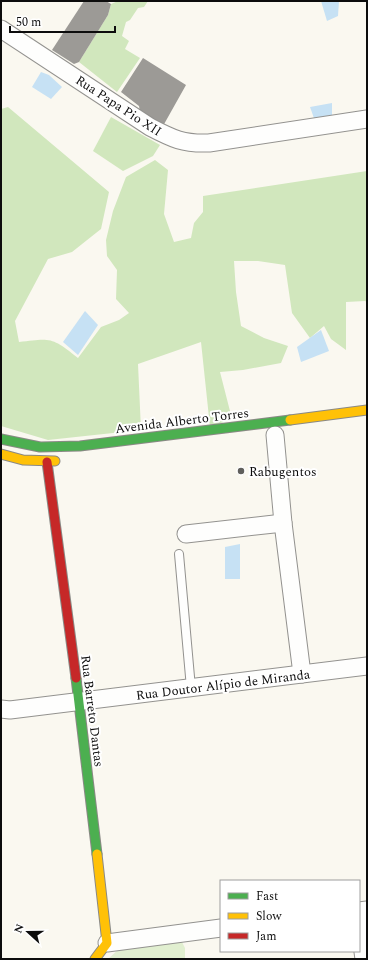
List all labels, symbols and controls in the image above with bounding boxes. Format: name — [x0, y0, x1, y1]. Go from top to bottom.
scale bar — [10, 8, 115, 34]
text: 50 m — [16, 13, 41, 32]
street label: Rua Papa Pio XII — [71, 70, 166, 141]
street label: Avenida Alberto Torres — [114, 403, 250, 439]
place label: Rabugentos — [249, 462, 317, 482]
marker: Rabugentos — [236, 466, 246, 476]
street label: Rua Barreto Dantas — [75, 654, 109, 768]
street label: Rua Doutor Alípio de Miranda — [135, 664, 312, 706]
legend — [220, 880, 360, 952]
text: Fast — [256, 887, 278, 906]
text: Slow — [256, 907, 282, 926]
north arrow — [8, 912, 48, 952]
text: N — [10, 921, 29, 936]
text: Jam — [256, 927, 277, 946]

